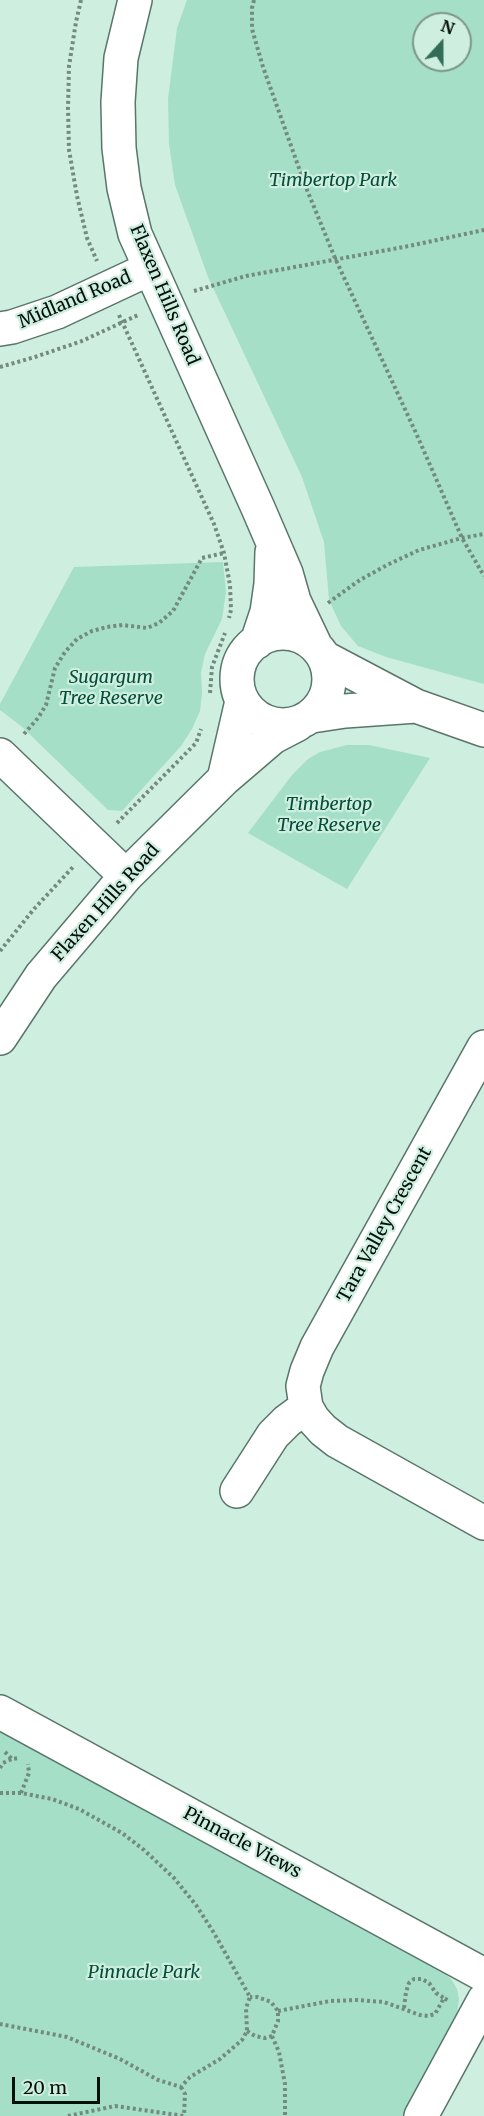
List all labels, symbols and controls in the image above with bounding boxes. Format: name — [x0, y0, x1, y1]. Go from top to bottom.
north arrow — [412, 12, 472, 72]
text: N — [438, 15, 457, 39]
park label: Timbertop Park — [269, 170, 397, 192]
street label: Flaxen Hills Road — [125, 222, 203, 368]
street label: Midland Road — [15, 267, 135, 333]
park label: Sugargum Tree Reserve — [59, 667, 163, 710]
park label: Timbertop Tree Reserve — [277, 794, 381, 836]
street label: Flaxen Hills Road — [48, 840, 164, 966]
street label: Tara Valley Crescent — [333, 1144, 437, 1306]
street label: Pinnacle Views — [179, 1803, 305, 1883]
park label: Pinnacle Park — [88, 1962, 200, 1984]
scale bar — [15, 2065, 104, 2103]
text: 20 m — [23, 2076, 67, 2099]

